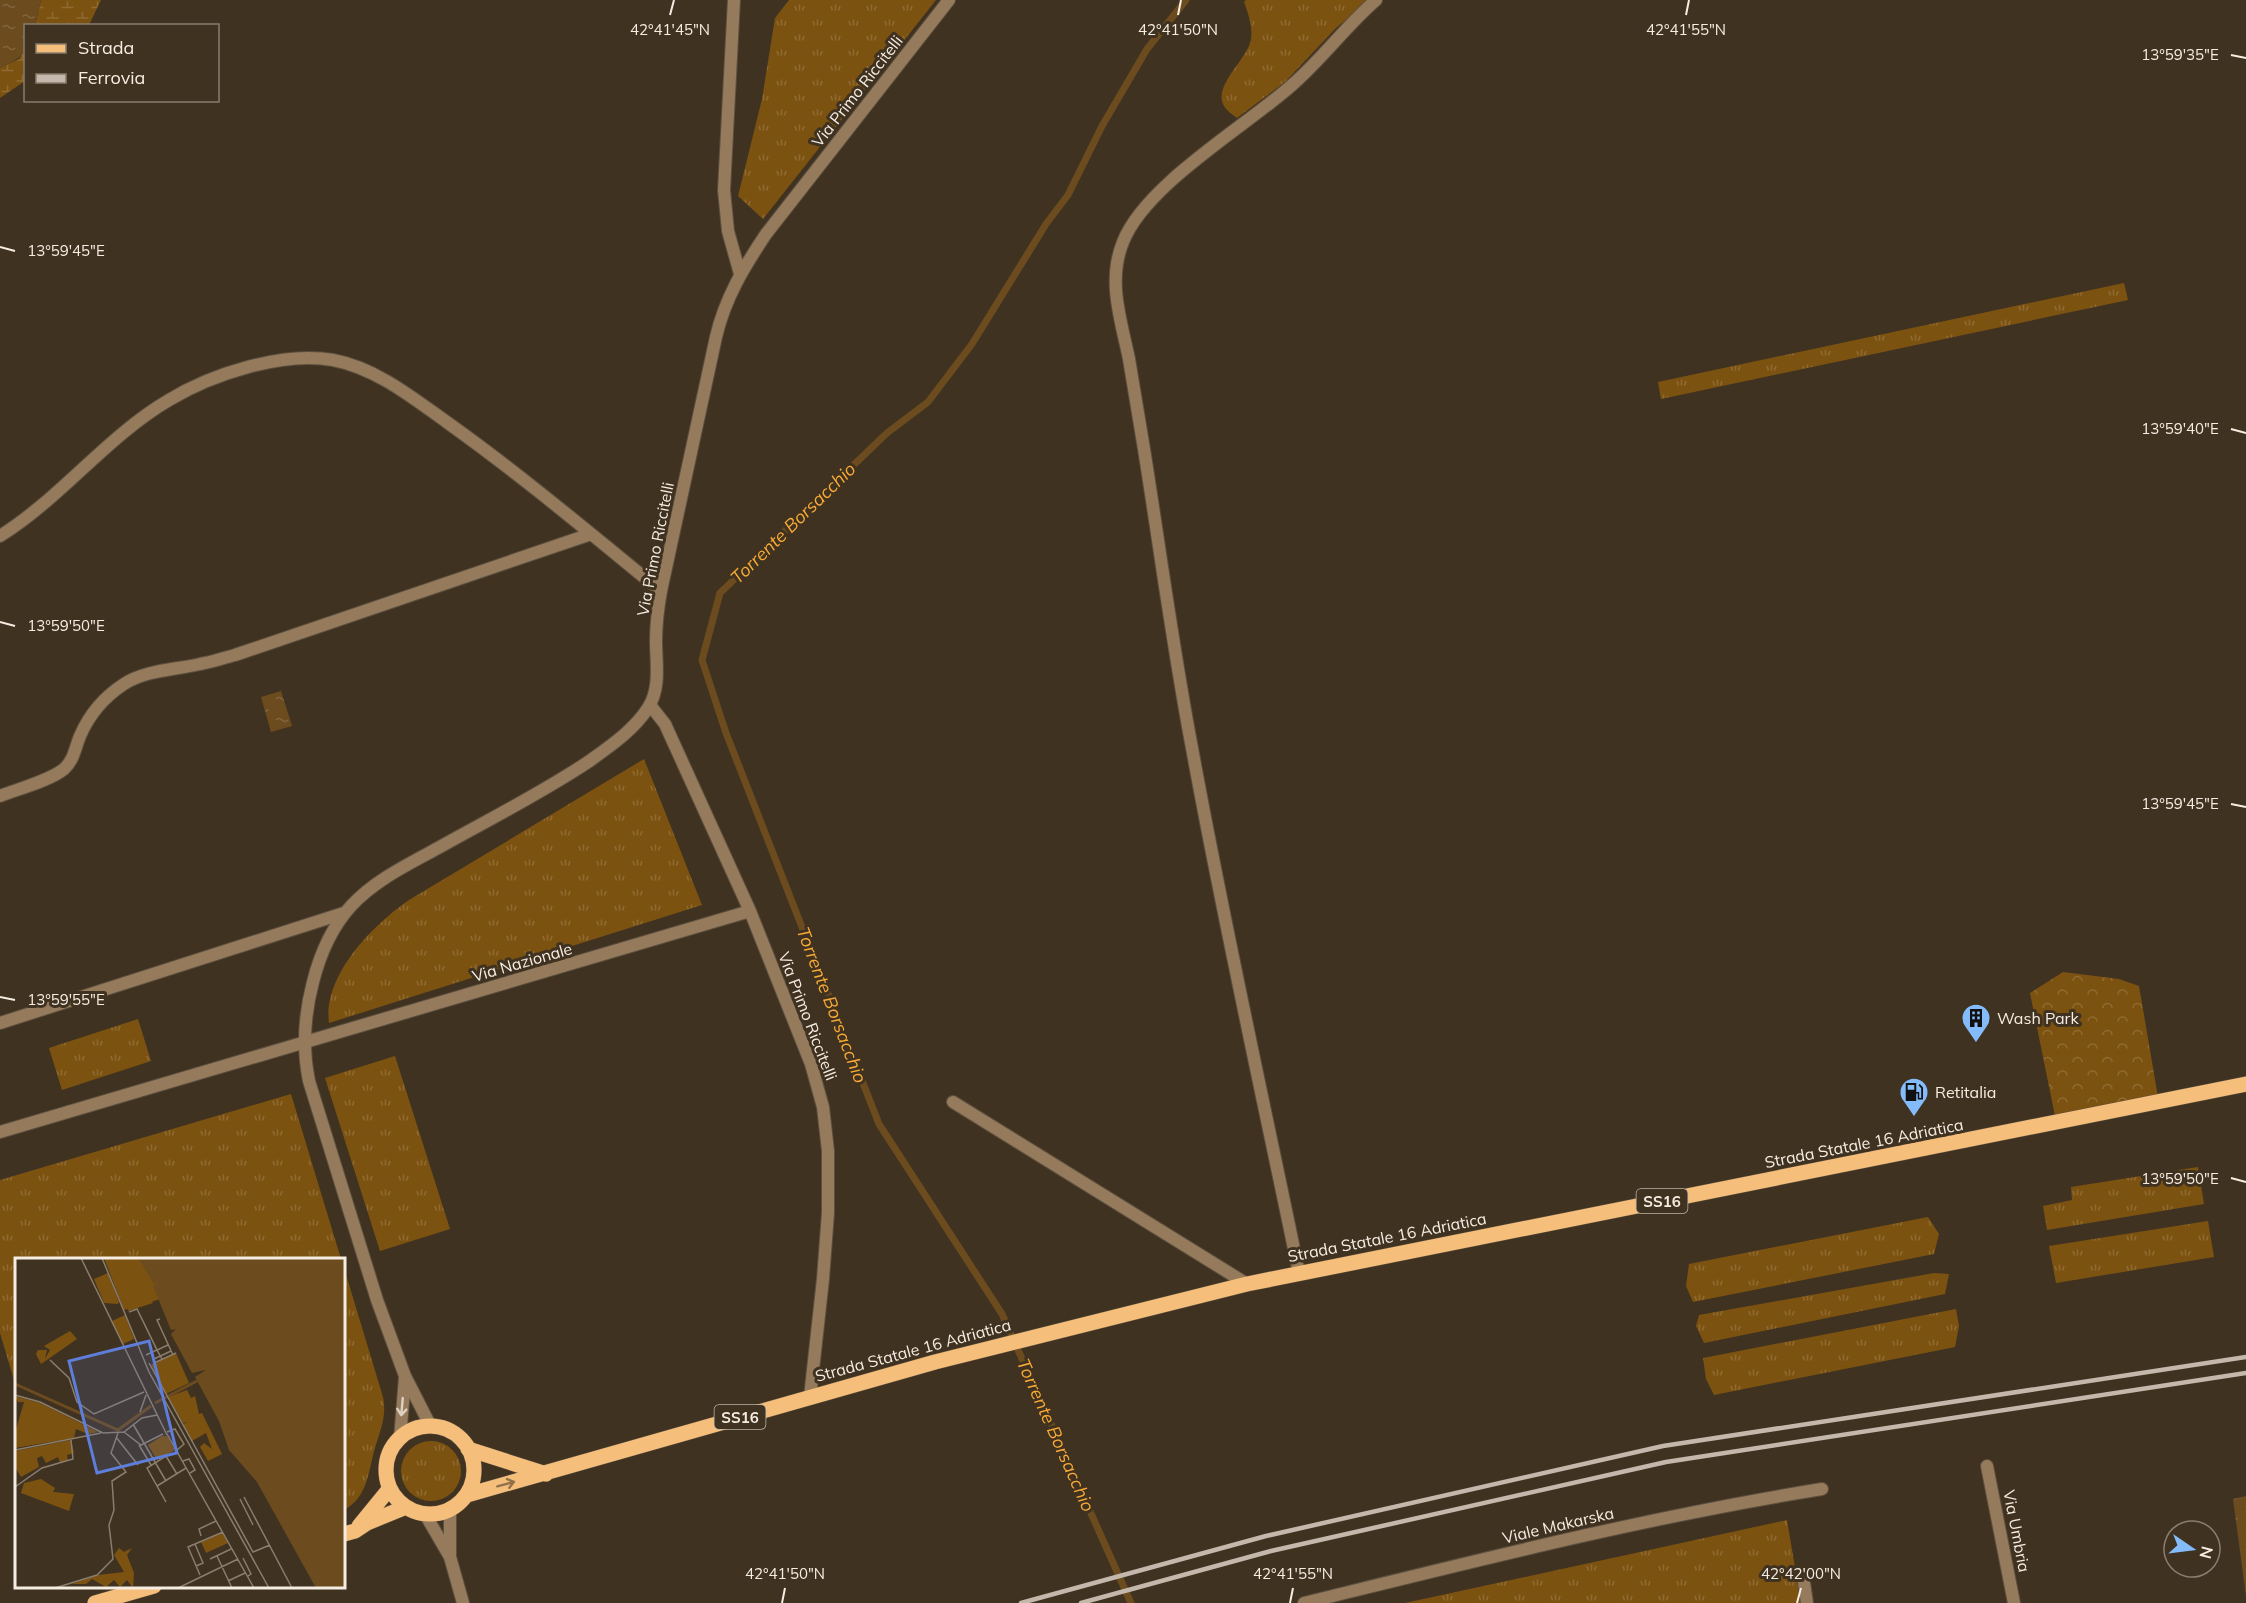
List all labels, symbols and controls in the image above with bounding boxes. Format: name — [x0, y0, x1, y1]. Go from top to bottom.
text: 42°41'45"N — [630, 20, 710, 39]
text: 42°41'50"N — [1138, 20, 1218, 39]
text: 42°41'55"N — [1646, 20, 1726, 39]
legend — [24, 24, 219, 102]
street label: Via Primo Riccitelli — [807, 31, 907, 151]
text: Strada — [78, 36, 134, 59]
text: 13°59'35"E — [2141, 45, 2219, 64]
text: Ferrovia — [78, 66, 145, 89]
text: 13°59'45"E — [27, 241, 105, 260]
text: 13°59'40"E — [2141, 419, 2219, 438]
water label: Torrente Borsacchio — [726, 457, 860, 589]
street label: Via Primo Riccitelli — [632, 480, 678, 618]
text: 13°59'50"E — [27, 616, 105, 635]
text: 13°59'45"E — [2141, 794, 2219, 813]
water label: Torrente Borsacchio — [792, 924, 872, 1086]
street label: Via Nazionale — [470, 938, 574, 986]
street label: Via Primo Riccitelli — [774, 949, 842, 1083]
text: 13°59'55"E — [27, 990, 105, 1009]
building icon: Wash Park — [1960, 1002, 1992, 1044]
place label: Wash Park — [1997, 1008, 2079, 1028]
fuel station icon: Retitalia — [1898, 1076, 1930, 1118]
place label: Retitalia — [1935, 1082, 1996, 1102]
street label: Strada Statale 16 Adriatica — [1763, 1114, 1965, 1172]
text: 13°59'50"E — [2141, 1169, 2219, 1188]
road number: SS16 — [1636, 1189, 1688, 1213]
street label: Strada Statale 16 Adriatica — [1286, 1208, 1488, 1266]
inset map — [15, 1258, 345, 1588]
street label: Strada Statale 16 Adriatica — [813, 1314, 1013, 1386]
water label: Torrente Borsacchio — [1012, 1355, 1100, 1515]
one-way arrow — [397, 1397, 408, 1417]
road number: SS16 — [714, 1405, 766, 1429]
one-way arrow — [497, 1478, 516, 1490]
street label: Via Umbria — [1999, 1488, 2035, 1574]
street label: Viale Makarska — [1500, 1502, 1616, 1548]
north arrow — [2162, 1519, 2222, 1579]
text: N — [2195, 1544, 2218, 1561]
text: 42°41'50"N — [745, 1564, 825, 1583]
text: 42°41'55"N — [1253, 1564, 1333, 1583]
text: 42°42'00"N — [1761, 1564, 1841, 1583]

